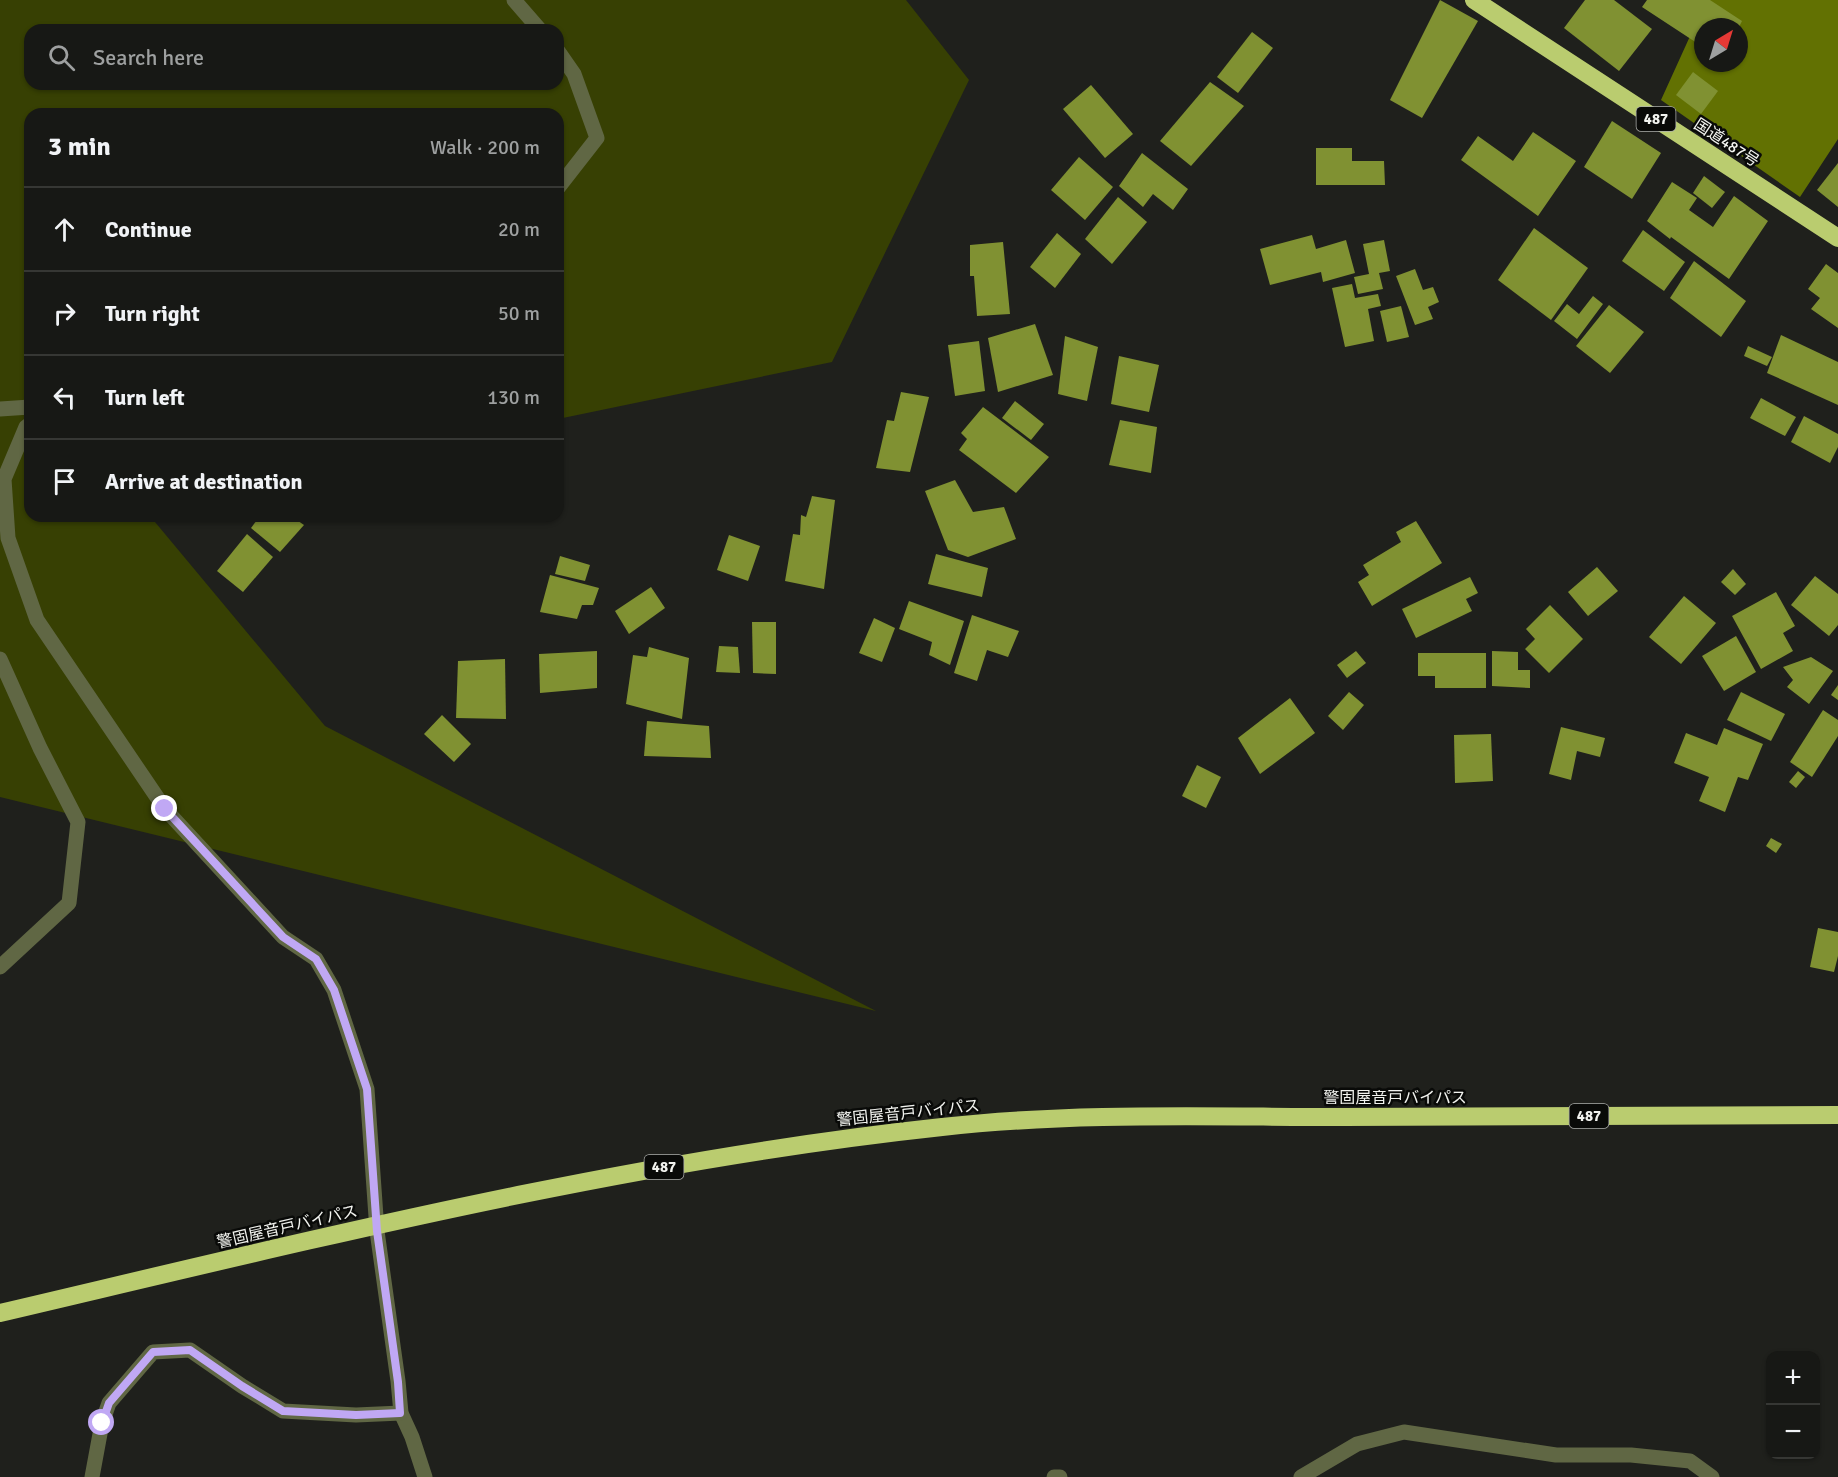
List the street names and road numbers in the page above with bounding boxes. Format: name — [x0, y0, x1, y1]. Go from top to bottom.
road number: 487 — [1636, 107, 1676, 131]
street label: 国道487号 — [1690, 114, 1763, 171]
street label: 警固屋音戸バイパス — [1323, 1088, 1467, 1108]
street label: 警固屋音戸バイパス — [836, 1096, 981, 1130]
road number: 487 — [1570, 1104, 1608, 1128]
road number: 487 — [644, 1155, 684, 1179]
street label: 警固屋音戸バイパス — [215, 1201, 359, 1253]

